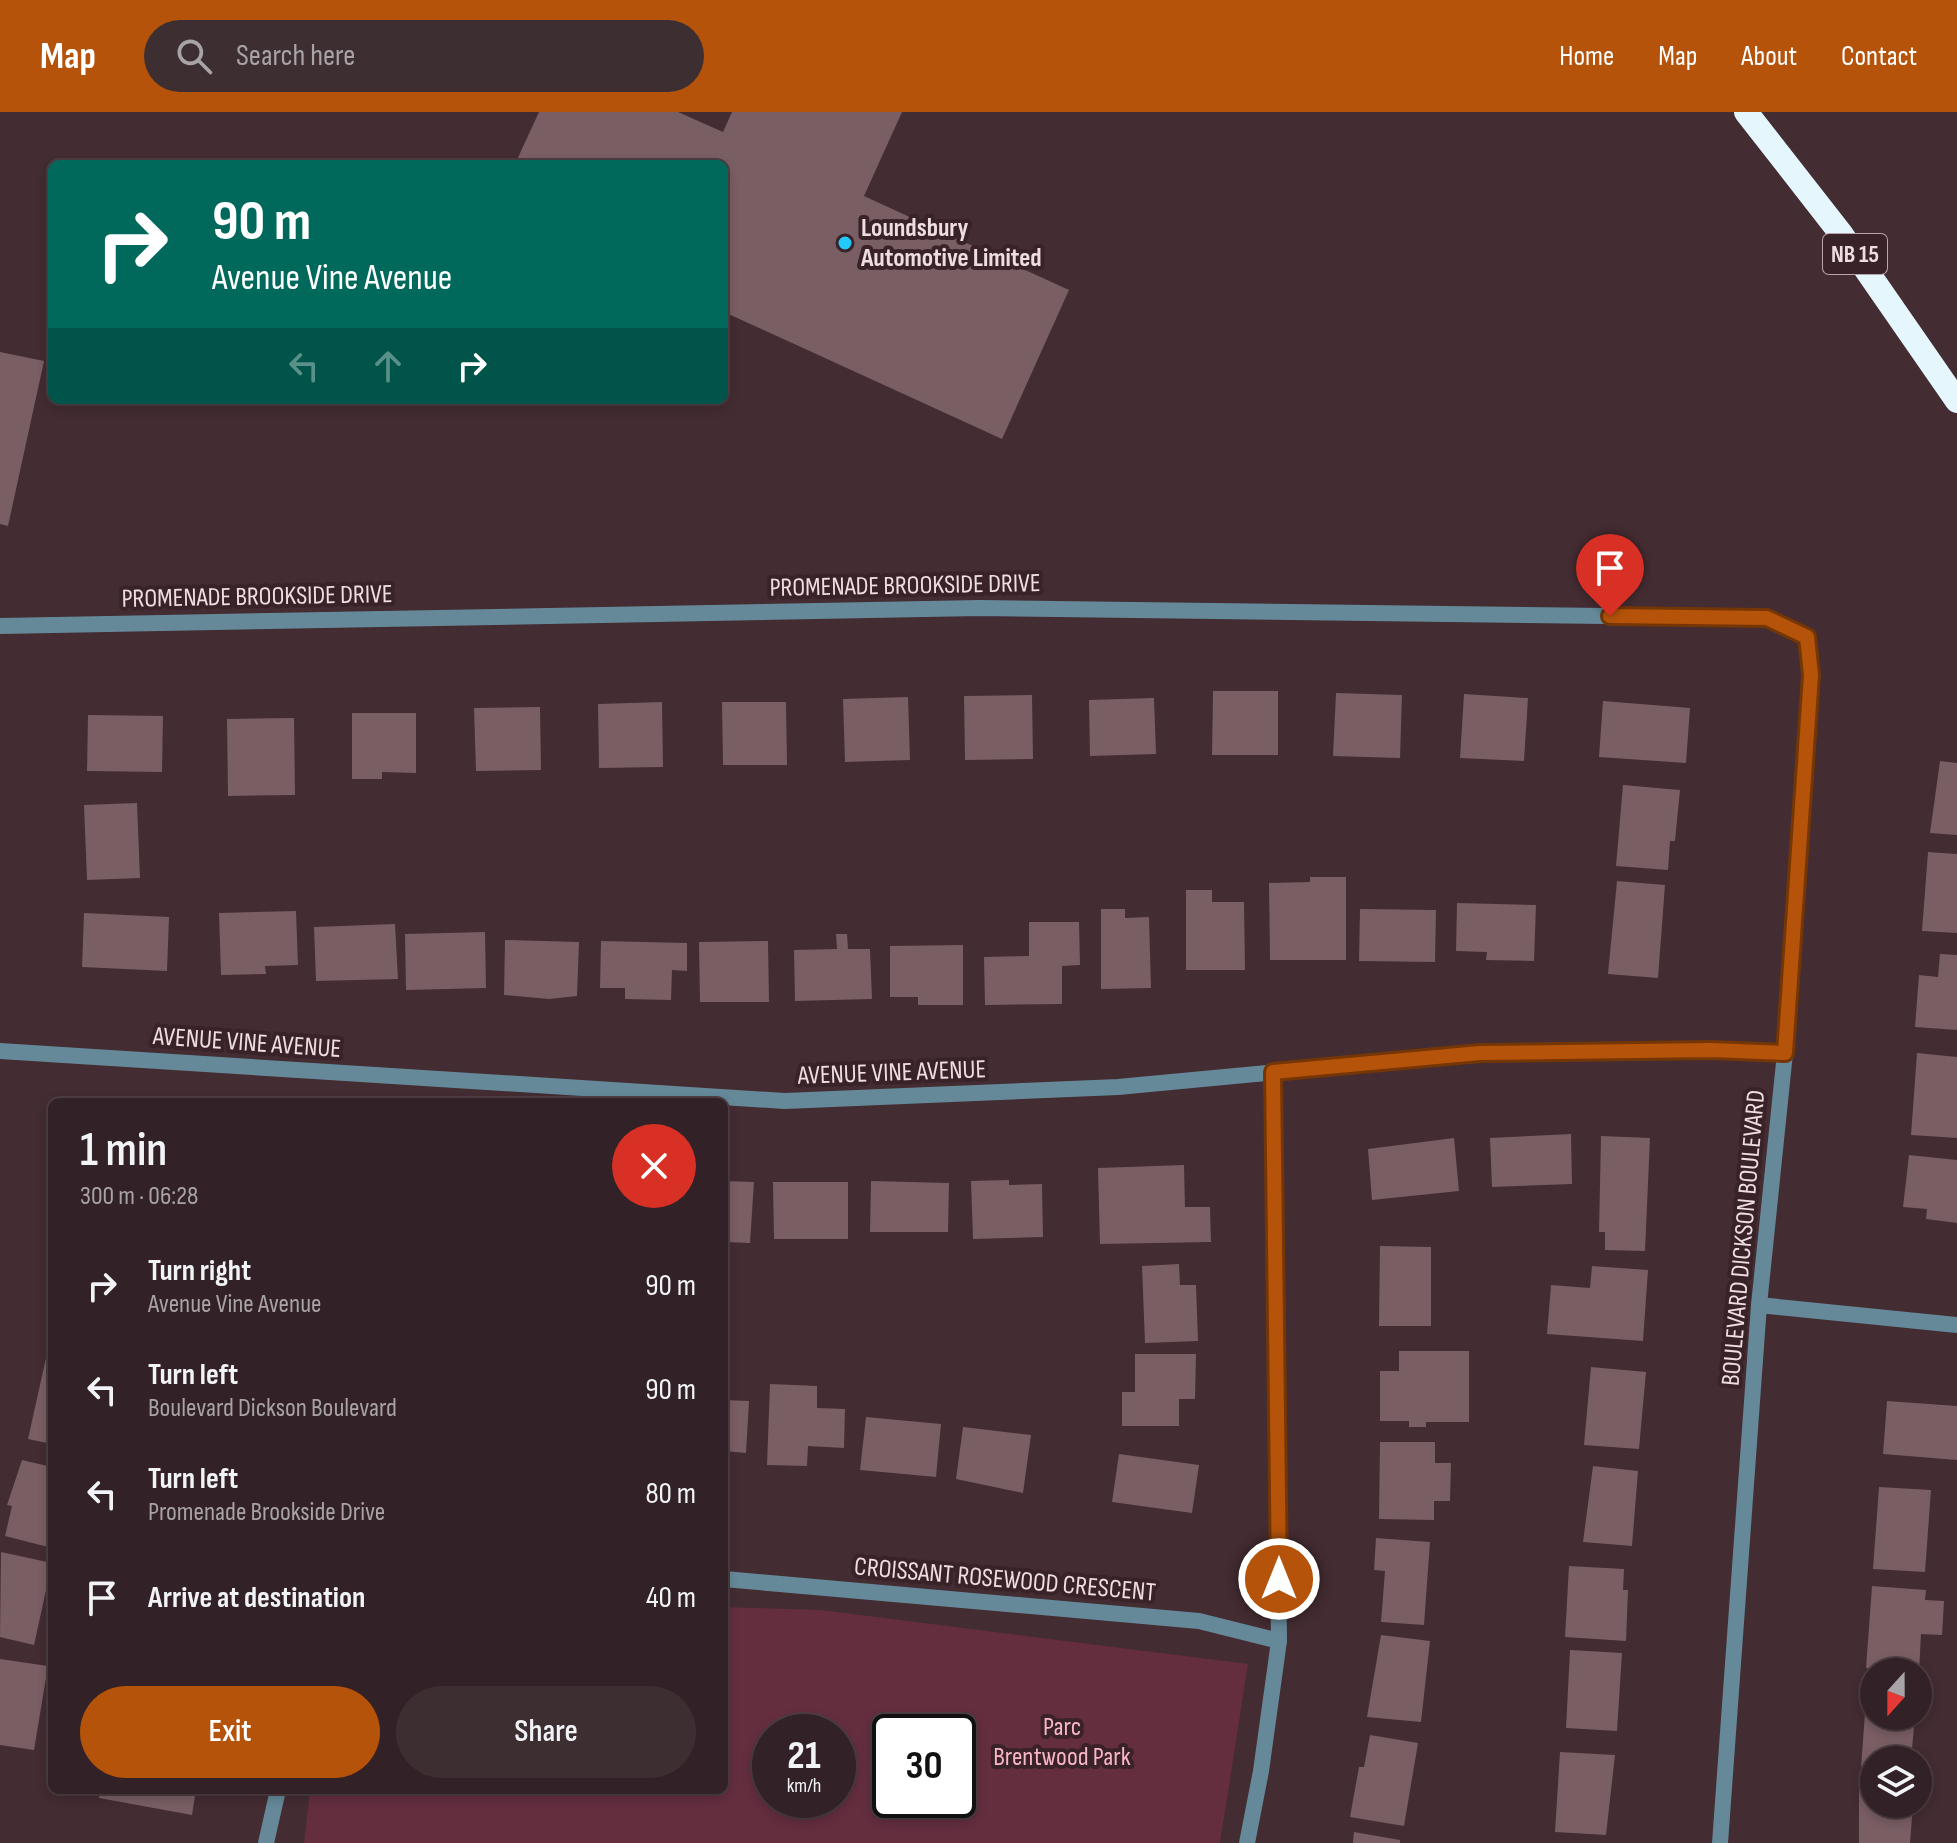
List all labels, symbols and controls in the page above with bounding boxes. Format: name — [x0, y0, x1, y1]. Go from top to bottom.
search box — [144, 20, 704, 92]
text: Map — [40, 34, 96, 79]
icon: search — [172, 34, 216, 78]
text: Search here — [236, 38, 355, 74]
text: Home — [1559, 40, 1614, 73]
text: Map — [1658, 40, 1697, 73]
text: About — [1741, 40, 1797, 73]
text: Contact — [1841, 40, 1917, 73]
text: 90 m — [212, 189, 311, 256]
icon: right — [80, 192, 184, 296]
place label: Loundsbury Automotive Limited — [860, 213, 1042, 274]
marker: Loundsbury Automotive Limited — [836, 234, 854, 252]
road number: NB 15 — [1823, 234, 1887, 274]
text: Avenue Vine Avenue — [212, 257, 452, 300]
icon: left — [282, 344, 326, 388]
icon: ahead — [366, 344, 410, 388]
icon: right — [450, 344, 494, 388]
pin — [1576, 534, 1644, 616]
icon: arrive — [1588, 546, 1632, 590]
street label: PROMENADE BROOKSIDE DRIVE — [769, 568, 1041, 604]
street label: PROMENADE BROOKSIDE DRIVE — [121, 579, 393, 615]
street label: AVENUE VINE AVENUE — [151, 1021, 342, 1065]
street label: AVENUE VINE AVENUE — [796, 1054, 987, 1092]
street label: BOULEVARD DICKSON BOULEVARD — [1716, 1089, 1772, 1387]
text: 1 min — [80, 1122, 167, 1179]
button: close — [612, 1124, 696, 1208]
text: 300 m · 06:28 — [80, 1181, 198, 1212]
text: Turn right — [148, 1253, 251, 1289]
icon: right — [80, 1264, 124, 1308]
text: 90 m — [645, 1268, 696, 1304]
text: Avenue Vine Avenue — [148, 1289, 322, 1320]
text: Turn left — [148, 1357, 238, 1393]
icon: left — [80, 1368, 124, 1412]
text: 90 m — [645, 1372, 696, 1408]
text: Boulevard Dickson Boulevard — [148, 1393, 397, 1424]
text: Turn left — [148, 1461, 238, 1497]
icon: left — [80, 1472, 124, 1516]
text: 80 m — [645, 1476, 696, 1512]
text: Promenade Brookside Drive — [148, 1497, 385, 1528]
position arrow — [1237, 1537, 1321, 1621]
street label: CROISSANT ROSEWOOD CRESCENT — [853, 1551, 1157, 1609]
icon: arrive — [80, 1576, 124, 1620]
text: Arrive at destination — [148, 1580, 365, 1616]
text: 40 m — [646, 1580, 696, 1616]
north arrow — [1860, 1658, 1932, 1730]
map controls — [1860, 1658, 1932, 1818]
button: Exit — [80, 1686, 380, 1778]
button: Share — [396, 1686, 696, 1778]
park label: Parc Brentwood Park — [993, 1712, 1131, 1773]
speed limit sign: 30 — [872, 1714, 976, 1818]
text: 21 — [787, 1732, 821, 1780]
button: layers — [1860, 1746, 1932, 1818]
text: km/h — [787, 1774, 821, 1798]

